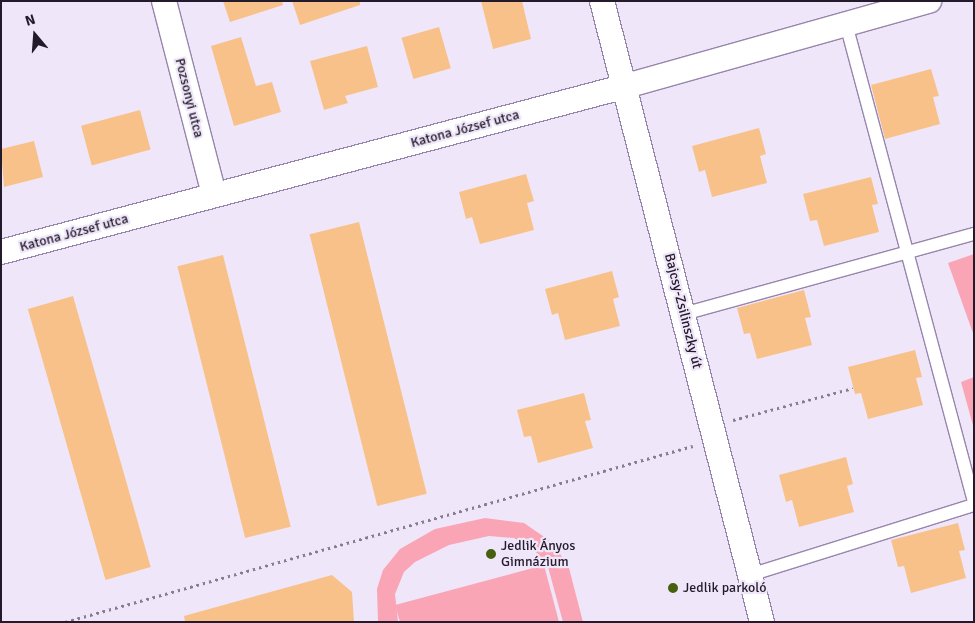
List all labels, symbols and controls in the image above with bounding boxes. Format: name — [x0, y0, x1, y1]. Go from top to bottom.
north arrow — [10, 10, 60, 60]
text: N — [23, 11, 37, 30]
street label: Pozsonyi utca — [171, 56, 207, 140]
street label: Katona József utca — [409, 106, 521, 152]
street label: Katona József utca — [18, 210, 130, 256]
street label: Bajcsy-Zsilinszky út — [661, 252, 705, 370]
place label: Jedlik Ányos Gimnázium — [501, 538, 575, 570]
marker: Jedlik Ányos Gimnázium — [485, 548, 497, 560]
place label: Jedlik parkoló — [683, 580, 767, 596]
marker: Jedlik parkoló — [667, 582, 679, 594]

